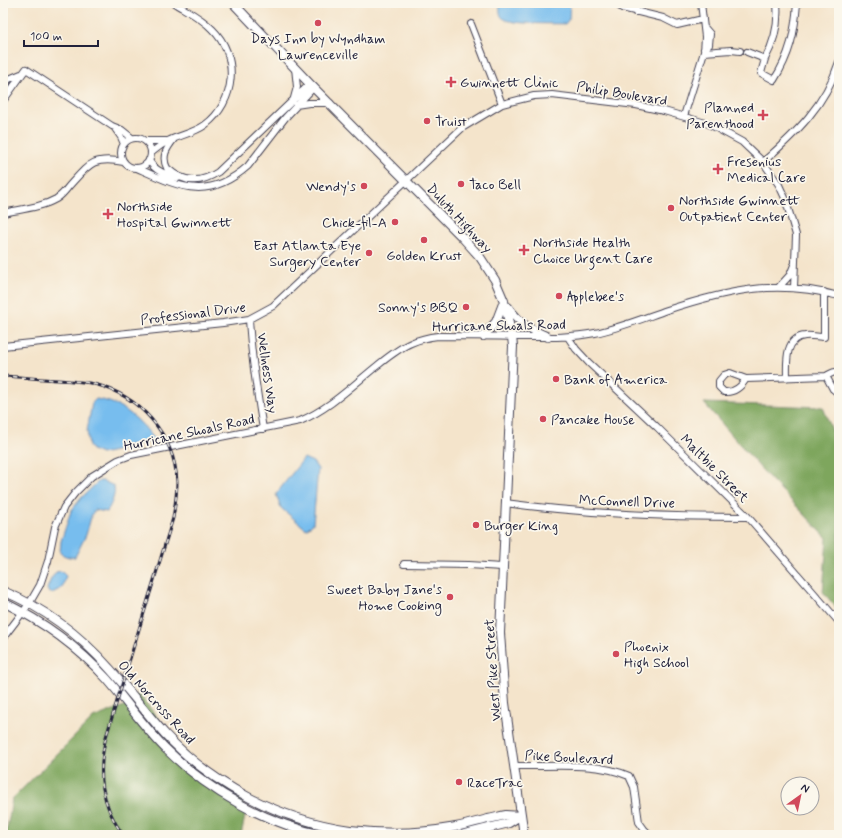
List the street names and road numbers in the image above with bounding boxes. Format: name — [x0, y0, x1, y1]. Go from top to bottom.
street label: Philip Boulevard — [575, 78, 669, 110]
street label: Duluth Highway — [421, 180, 496, 259]
street label: Professional Drive — [139, 299, 247, 329]
street label: Hurricane Shoals Road — [432, 316, 566, 336]
street label: Wellness Way — [252, 332, 282, 415]
street label: Hurricane Shoals Road — [122, 410, 256, 456]
street label: Maltbie Street — [676, 430, 753, 507]
street label: McConnell Drive — [579, 491, 675, 513]
street label: West Pike Street — [480, 618, 506, 722]
street label: Old Norcross Road — [114, 657, 199, 748]
street label: Pike Boulevard — [524, 747, 614, 769]

